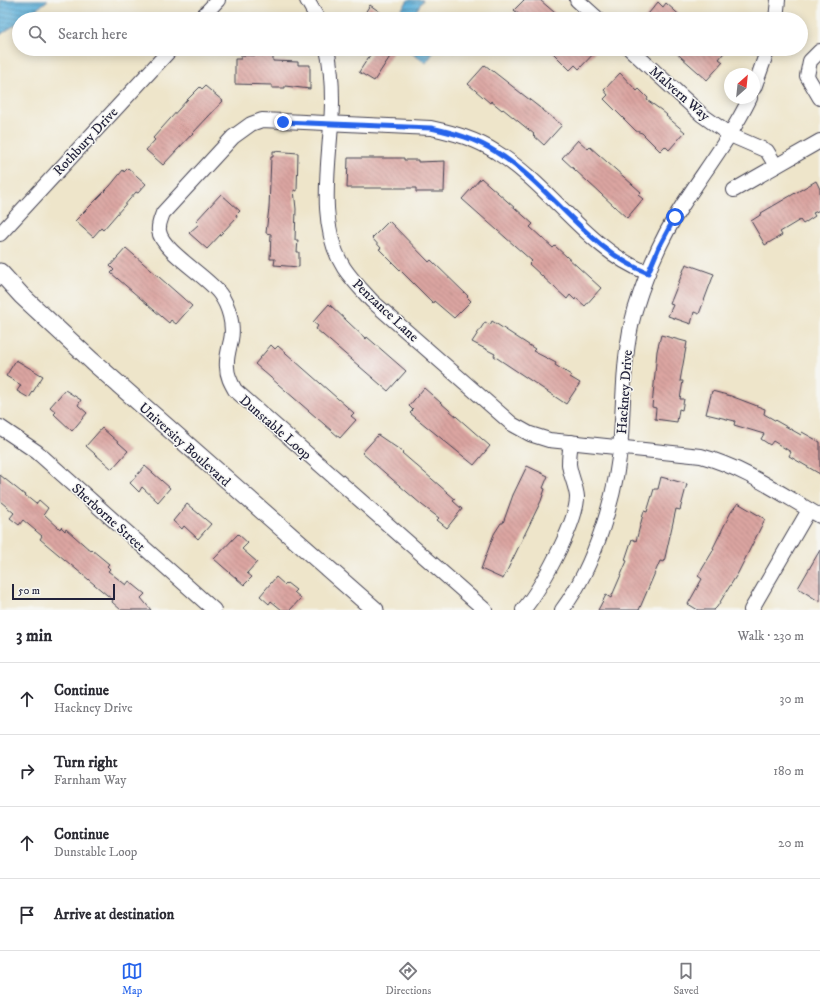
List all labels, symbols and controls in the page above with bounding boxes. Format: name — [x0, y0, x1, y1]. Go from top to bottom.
search box — [12, 12, 808, 56]
icon: search — [26, 23, 48, 45]
text: Search here — [58, 25, 127, 44]
street label: Malvern Way — [645, 62, 714, 125]
north arrow — [724, 68, 760, 104]
street label: Rothbury Drive — [49, 104, 122, 180]
route end — [274, 113, 292, 131]
route start — [666, 208, 684, 226]
street label: Penzance Lane — [348, 275, 422, 346]
street label: Hackney Drive — [613, 349, 637, 435]
street label: Dunstable Loop — [236, 392, 315, 464]
street label: University Boulevard — [135, 399, 234, 491]
street label: Sherborne Street — [68, 480, 149, 556]
scale bar — [12, 582, 115, 601]
text: 50 m — [18, 584, 40, 598]
text: 3 min — [16, 625, 52, 647]
text: Walk · 230 m — [738, 628, 804, 644]
text: Continue — [54, 681, 109, 700]
icon: ahead — [16, 688, 38, 710]
text: 30 m — [780, 691, 804, 707]
text: Hackney Drive — [54, 700, 133, 716]
text: Turn right — [54, 753, 117, 772]
icon: right — [16, 760, 38, 782]
text: 180 m — [773, 763, 804, 779]
text: Farnham Way — [54, 772, 126, 788]
text: Continue — [54, 825, 109, 844]
icon: ahead — [16, 832, 38, 854]
text: 20 m — [778, 835, 804, 851]
text: Dunstable Loop — [54, 844, 137, 860]
icon: arrive — [16, 904, 38, 926]
text: Arrive at destination — [54, 905, 174, 924]
tab: Map — [121, 960, 143, 998]
tab: Directions — [386, 960, 431, 998]
tab: Saved — [674, 960, 699, 998]

